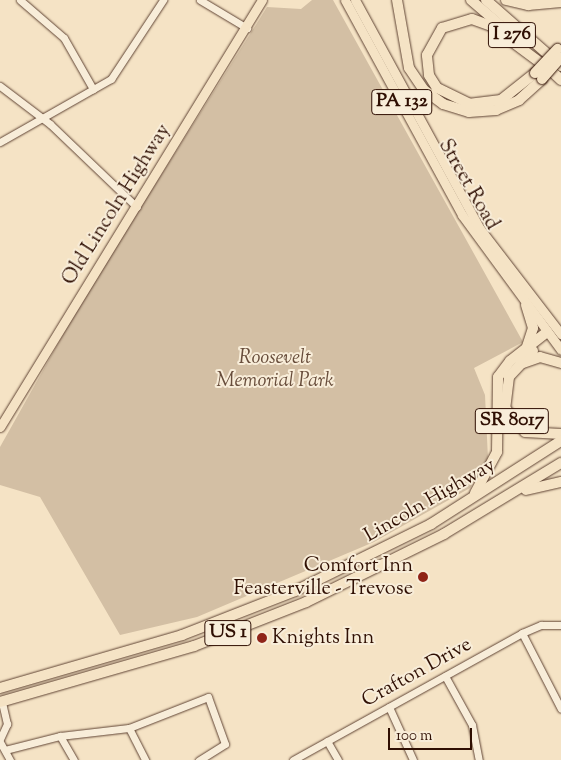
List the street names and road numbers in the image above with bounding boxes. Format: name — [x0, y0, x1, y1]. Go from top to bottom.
road number: I 276 — [487, 18, 537, 52]
road number: PA 132 — [371, 85, 433, 118]
street label: Old Lincoln Highway — [58, 120, 176, 290]
street label: Street Road — [432, 135, 504, 235]
road number: SR 8017 — [474, 404, 550, 438]
street label: Lincoln Highway — [360, 454, 500, 548]
road number: US 1 — [204, 616, 252, 650]
street label: Crafton Drive — [358, 633, 476, 713]

